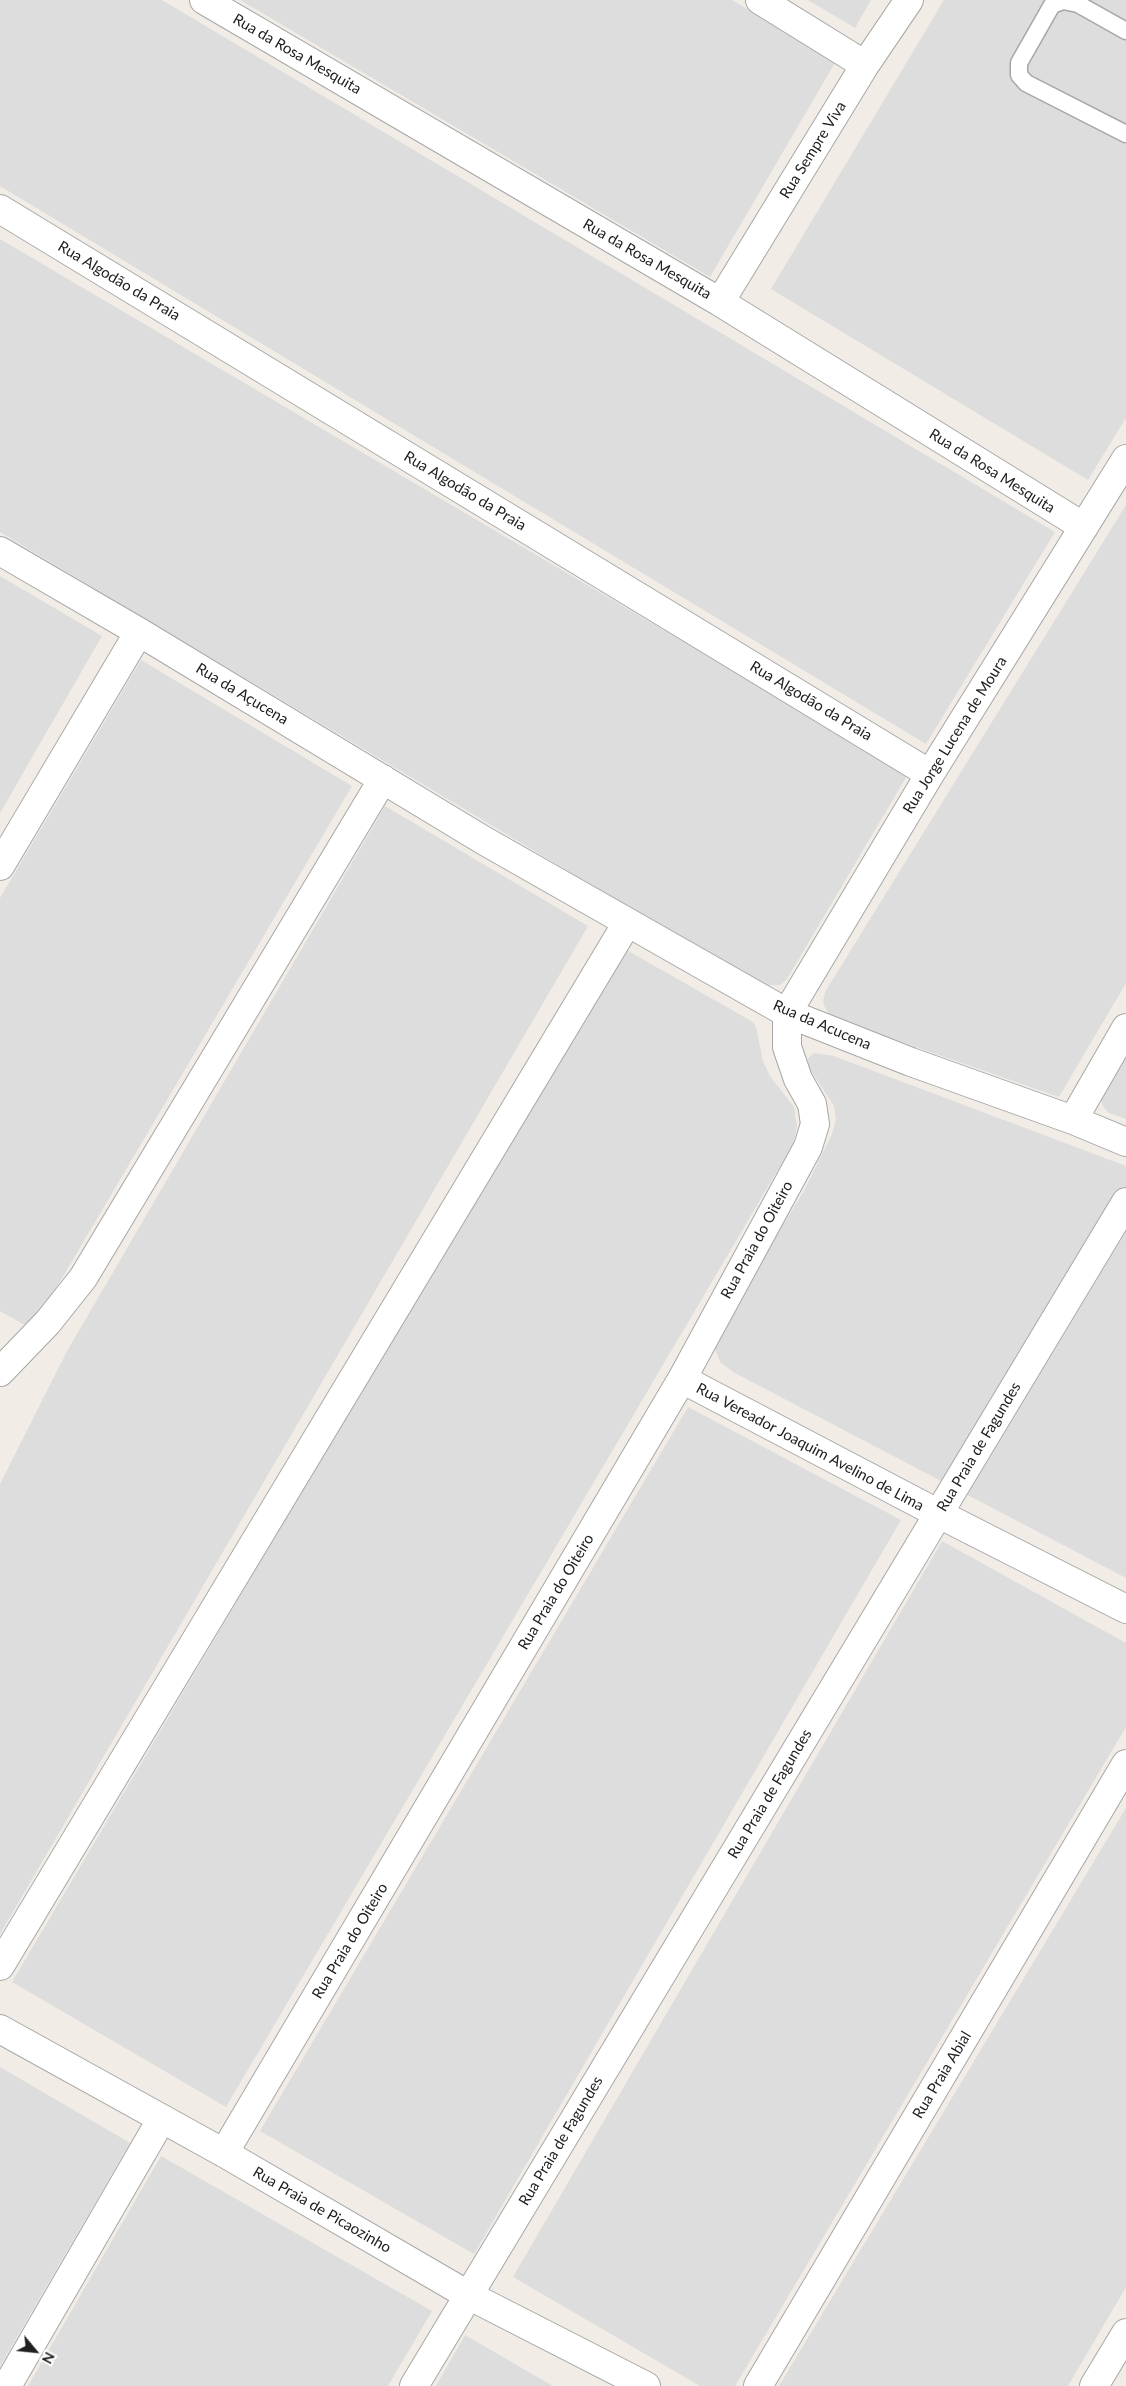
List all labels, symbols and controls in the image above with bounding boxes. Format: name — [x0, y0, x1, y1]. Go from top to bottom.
street label: Rua da Rosa Mesquita — [230, 10, 364, 98]
street label: Rua Sempre Viva — [776, 98, 850, 202]
street label: Rua da Rosa Mesquita — [580, 215, 714, 303]
street label: Rua Algodão da Praia — [55, 237, 183, 325]
street label: Rua da Rosa Mesquita — [926, 425, 1058, 517]
street label: Rua Algodão da Praia — [401, 447, 529, 535]
street label: Rua Jorge Lucena de Moura — [899, 653, 1011, 817]
street label: Rua Algodão da Praia — [747, 657, 875, 745]
street label: Rua da Açucena — [192, 659, 292, 729]
street label: Rua da Acucena — [770, 996, 874, 1054]
street label: Rua Praia do Oiteiro — [717, 1178, 797, 1302]
street label: Rua Vereador Joaquim Avelino de Lima — [693, 1379, 927, 1515]
street label: Rua Praia de Fagundes — [933, 1379, 1025, 1515]
street label: Rua Praia do Oiteiro — [514, 1531, 598, 1653]
street label: Rua Praia de Fagundes — [724, 1726, 816, 1862]
street label: Rua Praia do Oiteiro — [308, 1880, 392, 2002]
street label: Rua Praia Abial — [909, 2028, 975, 2122]
street label: Rua Praia de Fagundes — [515, 2073, 607, 2209]
street label: Rua Praia de Picaozinho — [250, 2163, 394, 2257]
north arrow — [10, 2326, 60, 2376]
text: N — [39, 2350, 59, 2367]

